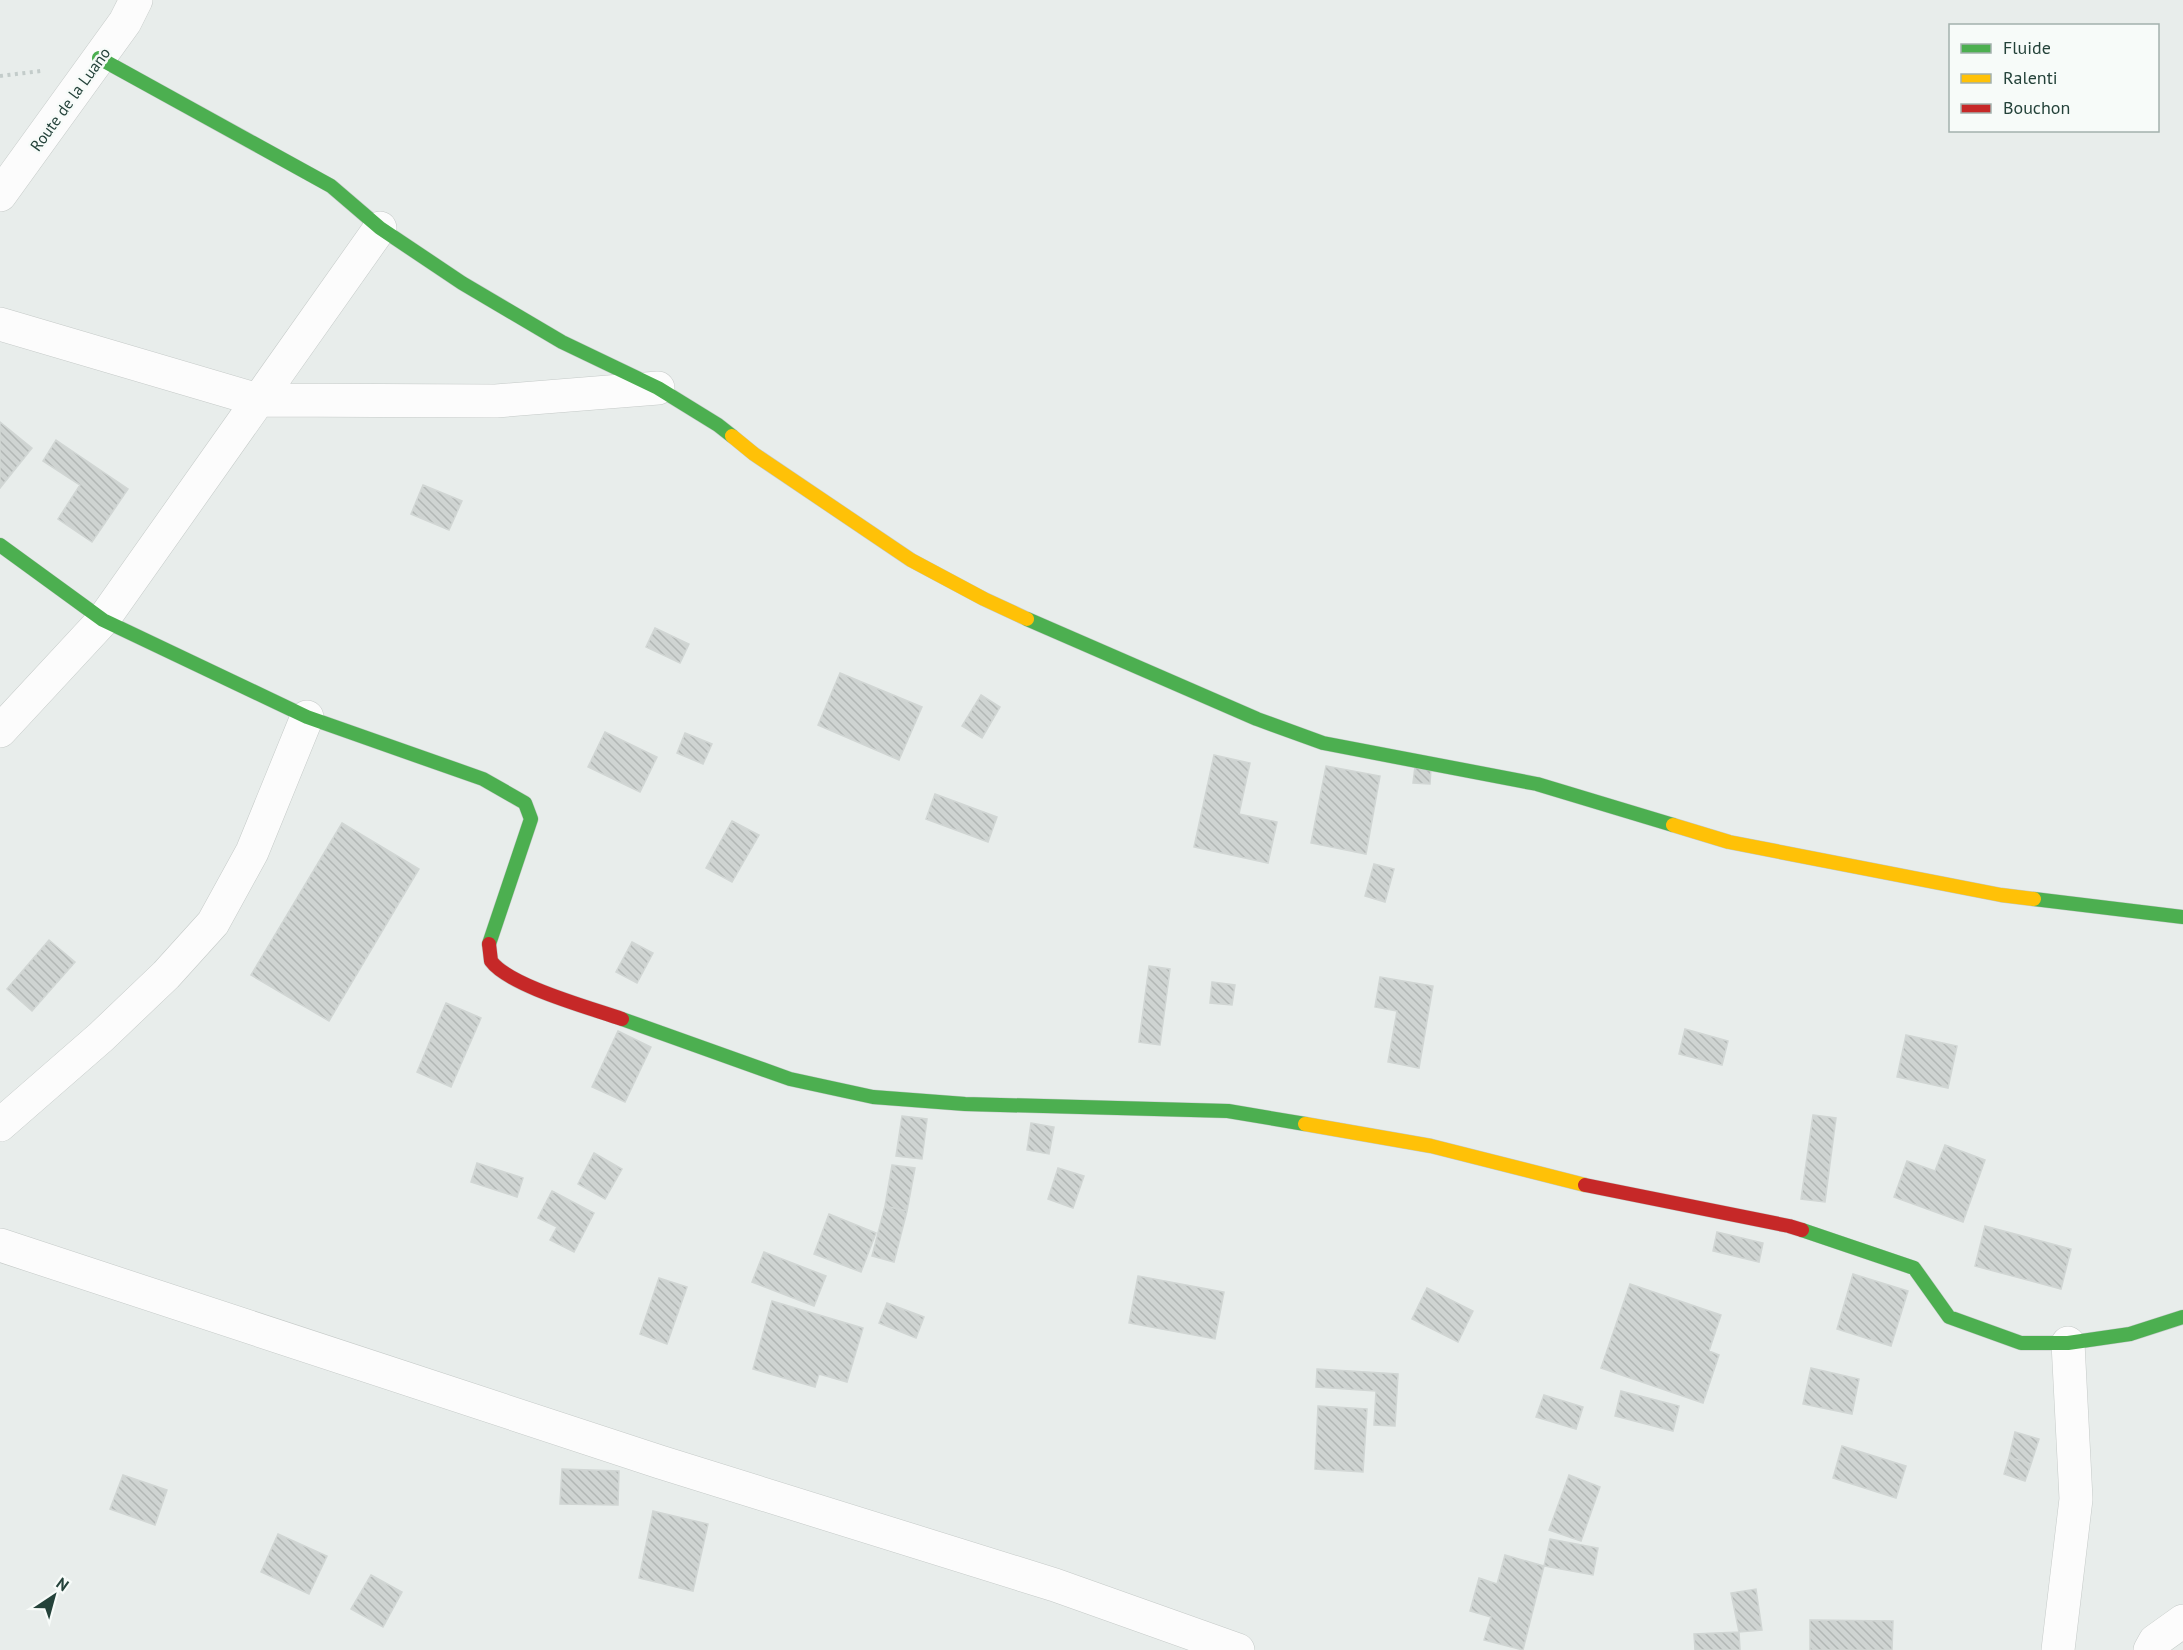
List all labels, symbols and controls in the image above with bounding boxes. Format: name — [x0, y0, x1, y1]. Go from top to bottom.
legend — [1949, 24, 2159, 132]
text: Fluide — [2003, 36, 2051, 59]
street label: Route de la Luano — [26, 43, 114, 155]
text: Ralenti — [2003, 66, 2058, 89]
text: Bouchon — [2003, 96, 2070, 119]
north arrow — [24, 1566, 84, 1626]
text: N — [53, 1573, 73, 1595]

